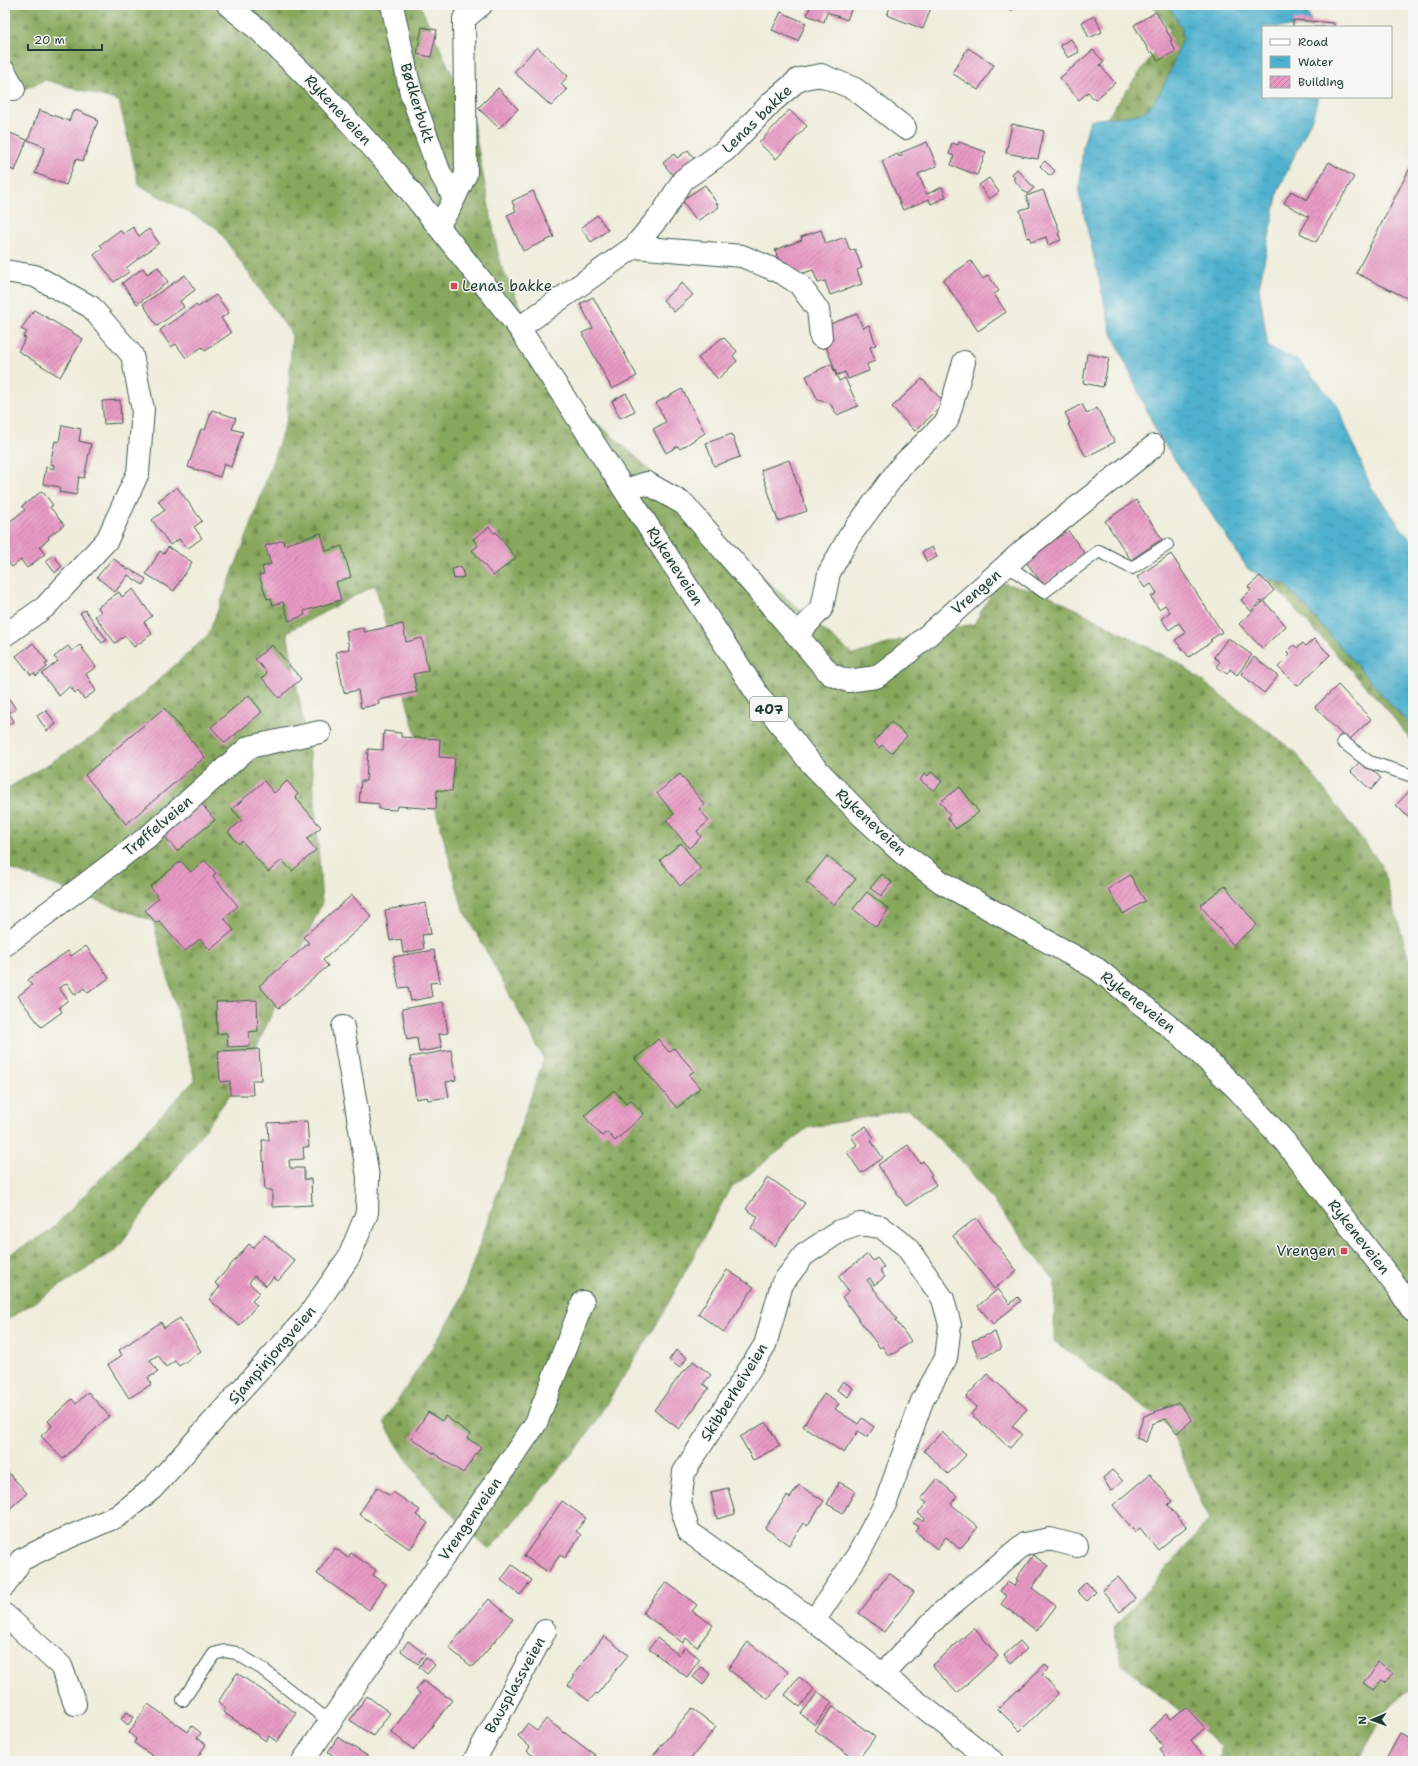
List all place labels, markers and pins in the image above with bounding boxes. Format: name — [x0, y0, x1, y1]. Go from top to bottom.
place label: Lenas bakke — [462, 276, 552, 296]
marker: Lenas bakke — [449, 281, 459, 291]
place label: Vrengen — [1276, 1241, 1336, 1261]
marker: Vrengen — [1339, 1246, 1349, 1256]

